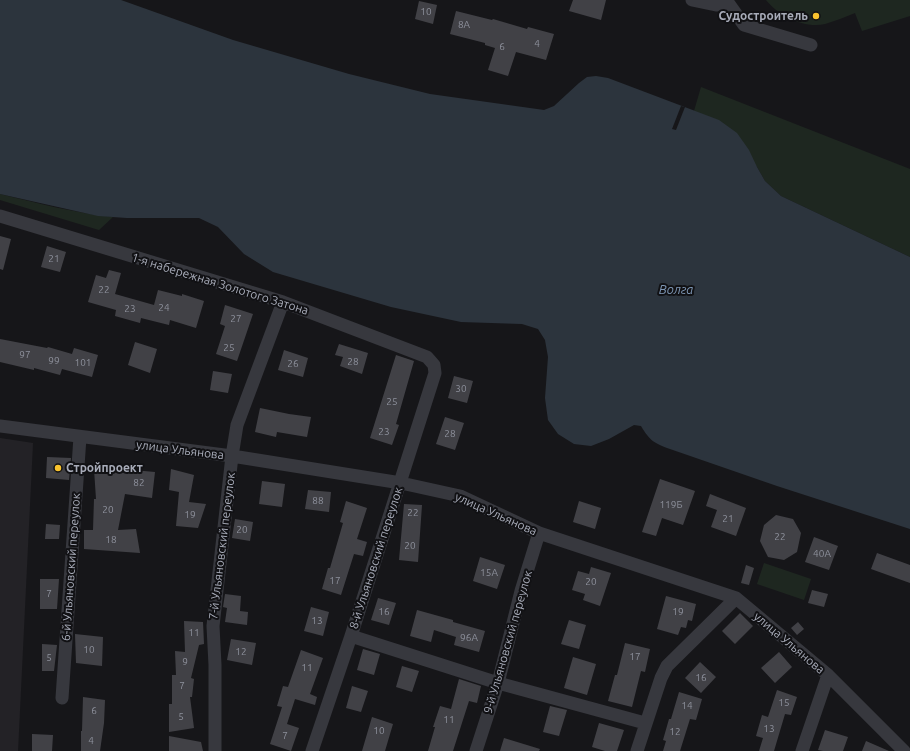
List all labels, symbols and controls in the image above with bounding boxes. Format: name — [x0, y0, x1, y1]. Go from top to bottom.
house number: 10 — [420, 6, 432, 18]
place label: Судостроитель — [718, 9, 808, 23]
marker: Судостроитель — [811, 11, 821, 21]
house number: 8А — [458, 19, 470, 31]
house number: 4 — [534, 38, 540, 50]
house number: 6 — [499, 41, 505, 53]
street label: 1-я набережная Золотого Затона — [130, 250, 310, 318]
house number: 21 — [48, 253, 60, 265]
water label: Волга — [659, 282, 693, 298]
house number: 22 — [98, 284, 110, 296]
house number: 24 — [158, 302, 170, 314]
house number: 23 — [124, 303, 136, 315]
house number: 27 — [230, 313, 242, 325]
house number: 25 — [223, 342, 235, 354]
house number: 97 — [19, 349, 31, 361]
house number: 99 — [48, 355, 60, 367]
house number: 28 — [347, 356, 359, 368]
house number: 101 — [75, 357, 91, 369]
house number: 26 — [287, 358, 299, 370]
house number: 30 — [455, 383, 467, 395]
house number: 25 — [386, 396, 398, 408]
house number: 23 — [378, 426, 390, 438]
house number: 28 — [444, 428, 456, 440]
street label: улица Ульянова — [135, 437, 225, 463]
place label: Стройпроект — [66, 461, 143, 475]
marker: Стройпроект — [53, 463, 63, 473]
street label: 7-й Ульяновский переулок — [206, 472, 238, 620]
house number: 82 — [133, 477, 145, 489]
street label: 8-й Ульяновский переулок — [346, 485, 406, 631]
street label: улица Ульянова — [453, 489, 539, 539]
street label: 6-й Ульяновский переулок — [59, 493, 83, 641]
house number: 88 — [312, 495, 324, 507]
house number: 119Б — [659, 499, 683, 511]
house number: 20 — [102, 504, 114, 516]
house number: 22 — [407, 507, 419, 519]
house number: 19 — [184, 509, 196, 521]
house number: 21 — [722, 513, 734, 525]
house number: 20 — [236, 524, 248, 536]
house number: 22 — [774, 531, 786, 543]
house number: 18 — [105, 534, 117, 546]
house number: 20 — [404, 540, 416, 552]
house number: 40А — [813, 548, 831, 560]
house number: 15А — [480, 567, 498, 579]
street label: 9-й Ульяновский переулок — [481, 569, 535, 715]
house number: 17 — [329, 575, 341, 587]
house number: 20 — [585, 576, 597, 588]
house number: 7 — [46, 588, 52, 600]
house number: 16 — [378, 606, 390, 618]
house number: 19 — [672, 606, 684, 618]
street label: улица Ульянова — [751, 609, 827, 677]
house number: 13 — [311, 615, 323, 627]
house number: 11 — [188, 627, 200, 639]
house number: 96А — [460, 632, 478, 644]
house number: 10 — [83, 644, 95, 656]
house number: 12 — [235, 646, 247, 658]
house number: 17 — [629, 651, 641, 663]
house number: 5 — [46, 652, 52, 664]
house number: 9 — [182, 656, 188, 668]
house number: 11 — [301, 662, 313, 674]
house number: 16 — [695, 672, 707, 684]
house number: 7 — [179, 680, 185, 692]
house number: 15 — [778, 697, 790, 709]
house number: 14 — [681, 700, 693, 712]
house number: 6 — [91, 705, 97, 717]
house number: 5 — [178, 711, 184, 723]
house number: 11 — [443, 714, 455, 726]
house number: 13 — [763, 723, 775, 735]
house number: 10 — [373, 725, 385, 737]
house number: 12 — [669, 726, 681, 738]
house number: 7 — [282, 730, 288, 742]
house number: 4 — [88, 735, 94, 747]

